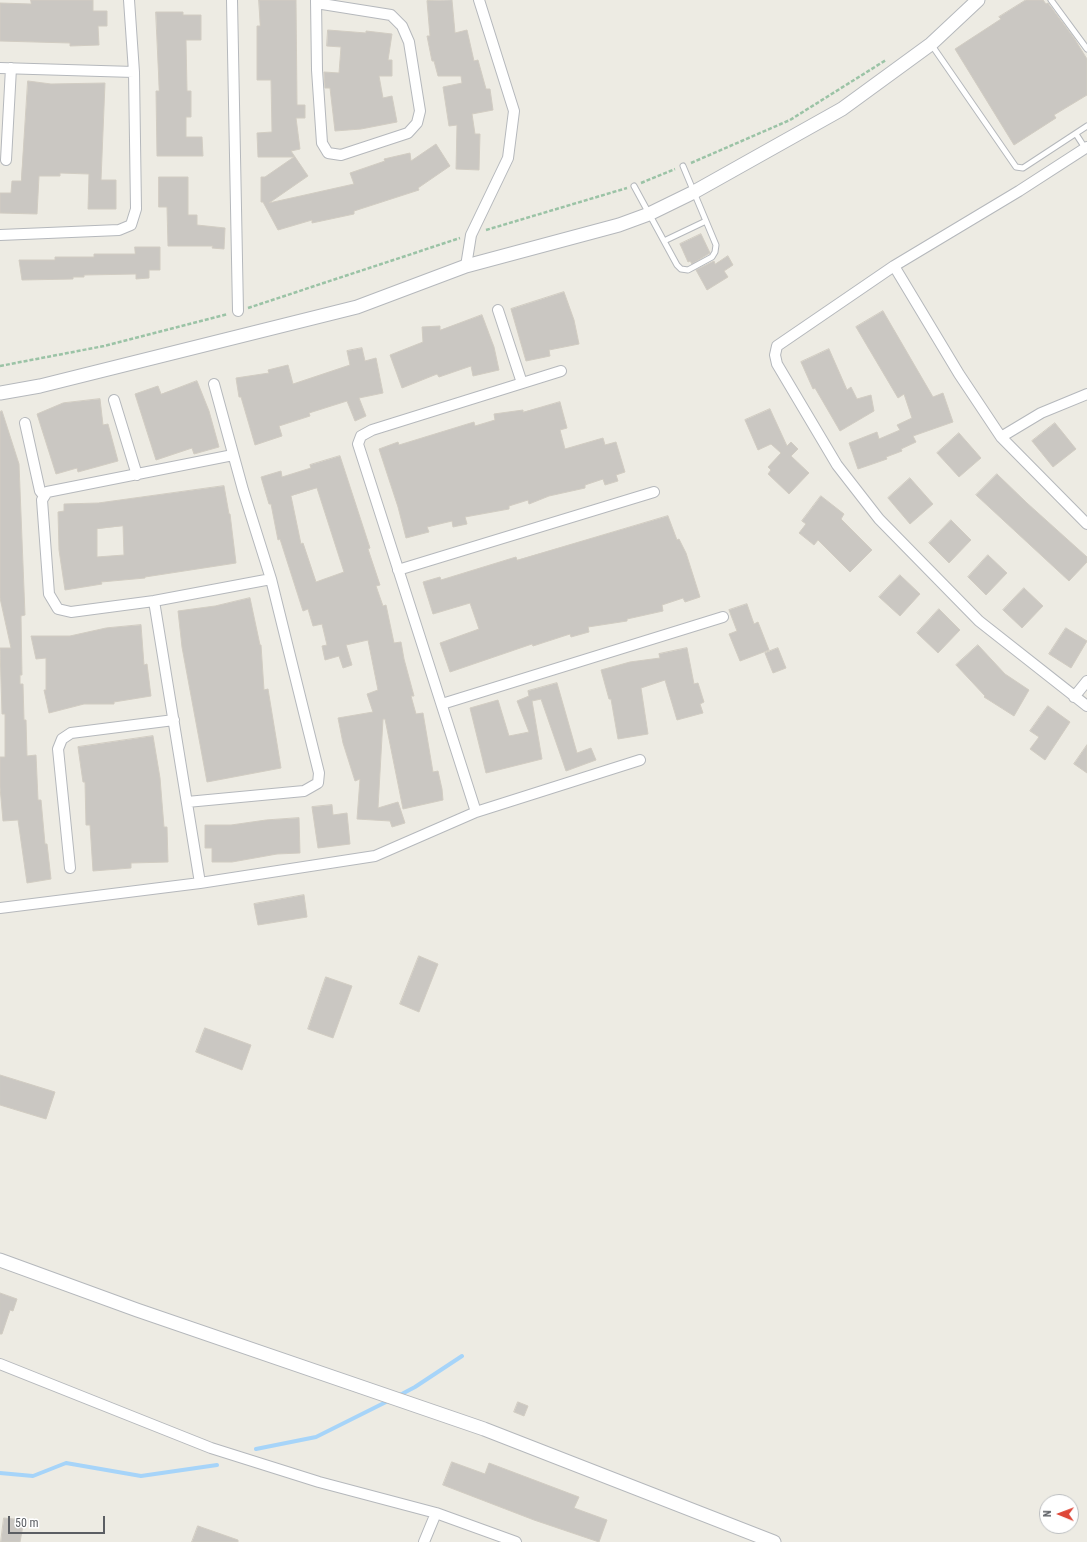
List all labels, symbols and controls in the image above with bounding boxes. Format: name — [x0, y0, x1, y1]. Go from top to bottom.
north arrow — [1039, 1494, 1079, 1534]
scale bar — [10, 1508, 107, 1534]
text: N — [1041, 1510, 1054, 1517]
text: 50 m — [15, 1516, 39, 1530]

